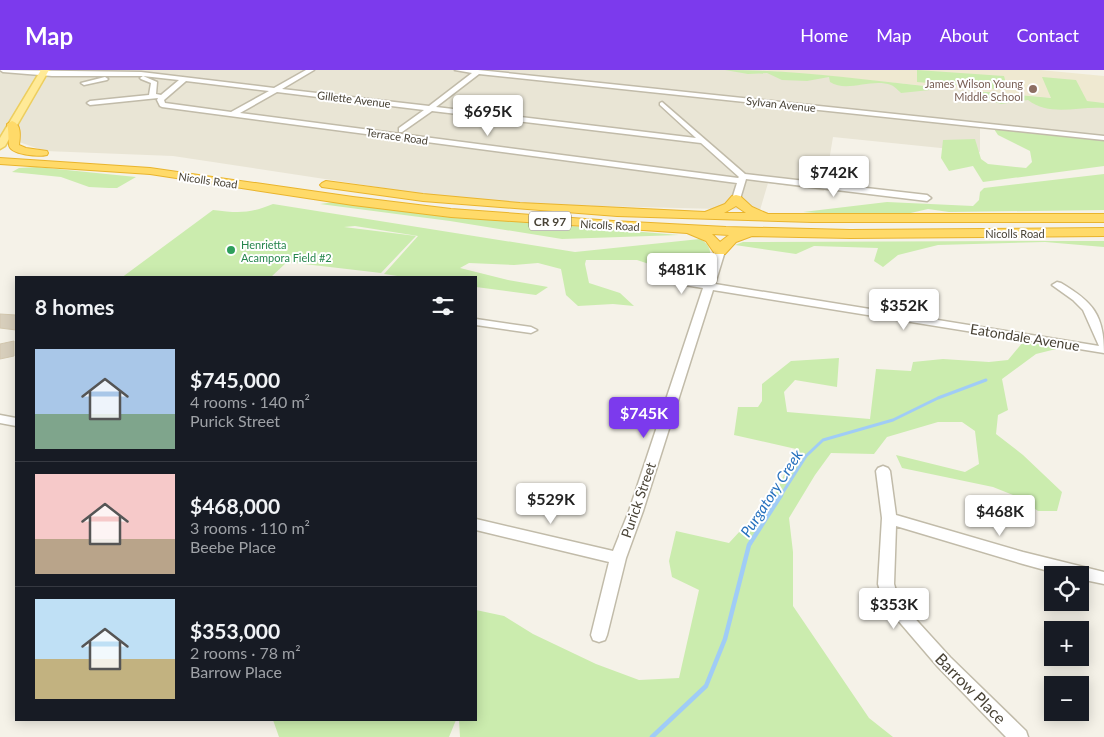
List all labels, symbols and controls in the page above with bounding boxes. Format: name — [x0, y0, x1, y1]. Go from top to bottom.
text: Map — [25, 21, 73, 50]
text: Home — [800, 24, 848, 46]
text: Map — [876, 24, 912, 46]
text: About — [940, 24, 989, 46]
text: Contact — [1017, 24, 1079, 46]
place label: James Wilson Young Middle School — [925, 77, 1023, 103]
marker: James Wilson Young Middle School — [1027, 83, 1039, 95]
street label: Gillette Avenue — [317, 88, 392, 110]
pin: $695K — [453, 94, 523, 137]
street label: Sylvan Avenue — [746, 94, 817, 114]
text: $695K — [464, 101, 512, 120]
street label: Terrace Road — [365, 125, 429, 147]
pin: $742K — [799, 156, 869, 198]
text: $742K — [810, 162, 858, 181]
street label: Nicolls Road — [178, 169, 238, 191]
road number: CR 97 — [529, 212, 571, 230]
street label: Nicolls Road — [580, 217, 640, 233]
street label: Nicolls Road — [985, 227, 1045, 240]
place label: Henrietta Acampora Field #2 — [241, 238, 332, 264]
marker: Henrietta Acampora Field #2 — [225, 244, 237, 256]
pin: $481K — [647, 252, 717, 295]
text: $481K — [658, 259, 706, 278]
pin: $352K — [869, 288, 939, 331]
icon: filters — [429, 292, 457, 320]
text: 8 homes — [35, 294, 114, 319]
text: $352K — [880, 295, 928, 314]
street label: Eatondale Avenue — [969, 320, 1081, 354]
text: $745,000 — [190, 367, 280, 392]
icon: home — [75, 369, 135, 429]
text: 4 rooms · 140 m² — [190, 392, 310, 411]
pin: $745K — [609, 396, 679, 439]
text: $745K — [620, 403, 668, 422]
text: Purick Street — [190, 411, 280, 430]
water label: Purgatory Creek — [736, 445, 806, 540]
street label: Purick Street — [617, 460, 659, 540]
pin: $529K — [516, 482, 586, 525]
text: $529K — [527, 489, 575, 508]
text: $468,000 — [190, 493, 280, 518]
icon: home — [75, 494, 135, 554]
pin: $468K — [965, 494, 1035, 537]
text: $468K — [976, 501, 1024, 520]
text: 3 rooms · 110 m² — [190, 518, 310, 537]
text: Beebe Place — [190, 537, 276, 556]
map controls — [1044, 566, 1089, 721]
button: locate — [1044, 566, 1089, 611]
pin: $353K — [859, 588, 929, 630]
text: $353K — [870, 594, 918, 613]
text: $353,000 — [190, 618, 280, 643]
icon: home — [75, 619, 135, 679]
button: + — [1044, 621, 1089, 666]
text: 2 rooms · 78 m² — [190, 643, 301, 662]
street label: Barrow Place — [932, 649, 1010, 727]
text: Barrow Place — [190, 662, 282, 681]
button: − — [1044, 676, 1089, 721]

